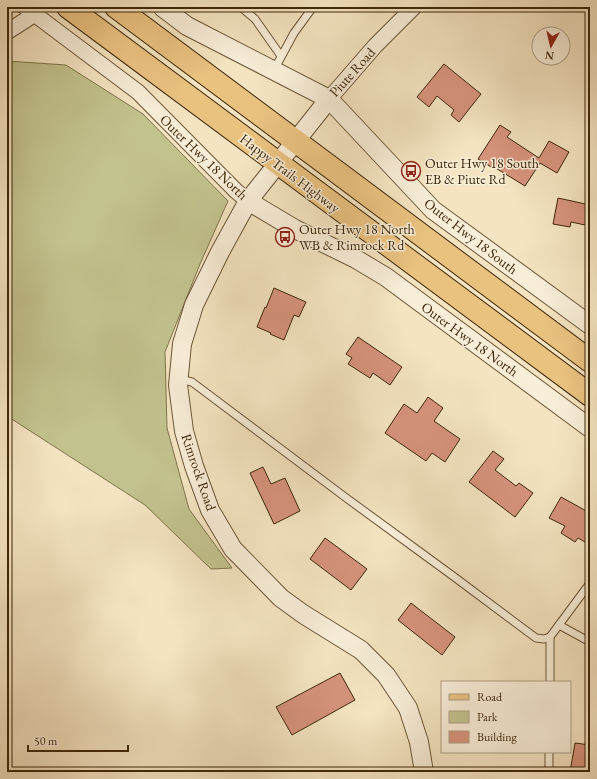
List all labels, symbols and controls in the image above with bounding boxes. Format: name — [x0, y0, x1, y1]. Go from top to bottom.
north arrow — [531, 26, 571, 66]
street label: Piute Road — [325, 43, 380, 101]
text: N — [544, 48, 555, 63]
street label: Outer Hwy 18 North — [156, 110, 252, 204]
street label: Happy Trails Highway — [236, 129, 344, 217]
place label: Outer Hwy 18 South EB & Piute Rd — [425, 154, 539, 188]
bus stop icon: Outer Hwy 18 South EB & Piute Rd — [400, 160, 422, 182]
street label: Outer Hwy 18 South — [421, 194, 521, 278]
place label: Outer Hwy 18 North WB & Rimrock Rd — [299, 220, 415, 254]
bus stop icon: Outer Hwy 18 North WB & Rimrock Rd — [274, 226, 296, 248]
street label: Outer Hwy 18 North — [418, 298, 522, 380]
street label: Rimrock Road — [177, 431, 221, 514]
legend — [441, 681, 571, 753]
text: Road — [477, 689, 503, 705]
text: Park — [477, 709, 498, 725]
scale bar — [28, 727, 128, 753]
text: Building — [477, 729, 518, 745]
text: 50 m — [34, 733, 58, 749]

